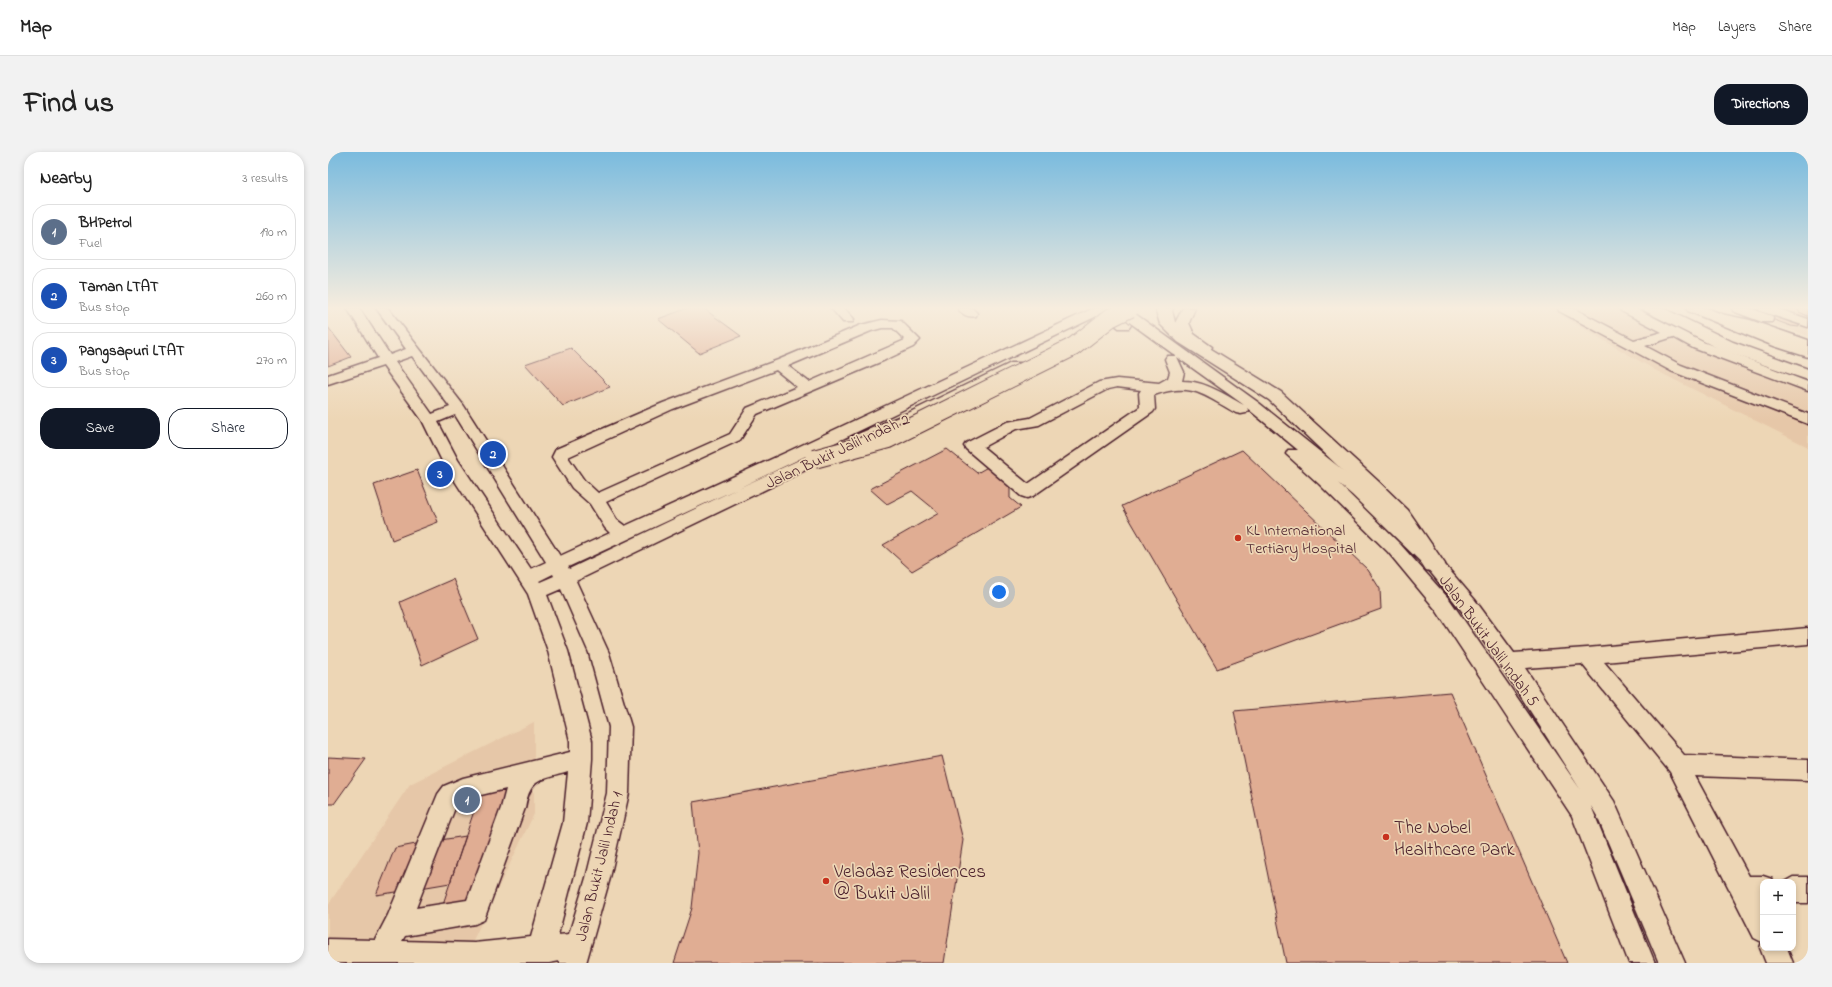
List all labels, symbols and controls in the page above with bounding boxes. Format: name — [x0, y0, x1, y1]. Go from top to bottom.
text: Map — [20, 14, 52, 41]
text: Map — [1672, 17, 1696, 38]
text: Layers — [1718, 17, 1756, 38]
text: Share — [1778, 17, 1812, 38]
text: Find us — [24, 84, 114, 125]
button: Directions — [1714, 84, 1808, 125]
text: Nearby — [40, 166, 92, 191]
text: 3 results — [242, 169, 288, 188]
text: BHPetrol — [79, 212, 132, 234]
text: 1 — [52, 223, 56, 242]
text: 190 m — [260, 223, 287, 242]
text: Fuel — [79, 234, 102, 253]
text: Taman LTAT — [79, 276, 159, 298]
text: 2 — [51, 287, 57, 306]
text: 260 m — [256, 287, 287, 306]
text: Bus stop — [79, 298, 130, 317]
text: Pangsapuri LTAT — [79, 340, 185, 362]
text: 3 — [51, 351, 57, 370]
text: 270 m — [256, 351, 287, 370]
text: Bus stop — [79, 362, 130, 381]
button: Save — [40, 408, 160, 449]
button: Share — [168, 408, 288, 449]
street label: Jalan Bukit Jalil Indah 2 — [762, 408, 914, 496]
pin: 2 — [480, 439, 506, 469]
pin: 3 — [427, 459, 453, 489]
place label: KL International Tertiary Hospital — [1246, 519, 1356, 561]
marker: KL International Tertiary Hospital — [1233, 533, 1243, 543]
street label: Jalan Bukit Jalil Indah 5 — [1432, 570, 1544, 712]
your location — [989, 582, 1009, 602]
pin: 1 — [454, 785, 480, 815]
street label: Jalan Bukit Jalil Indah 1 — [570, 789, 630, 944]
place label: The Nobel Healthcare Park — [1394, 815, 1515, 864]
marker: The Nobel Healthcare Park — [1381, 832, 1391, 842]
place label: Veladaz Residences @ Bukit Jalil — [833, 859, 986, 908]
marker: Veladaz Residences @ Bukit Jalil — [821, 876, 831, 886]
map controls — [1760, 879, 1796, 951]
button: + — [1760, 879, 1796, 915]
button: − — [1760, 915, 1796, 951]

